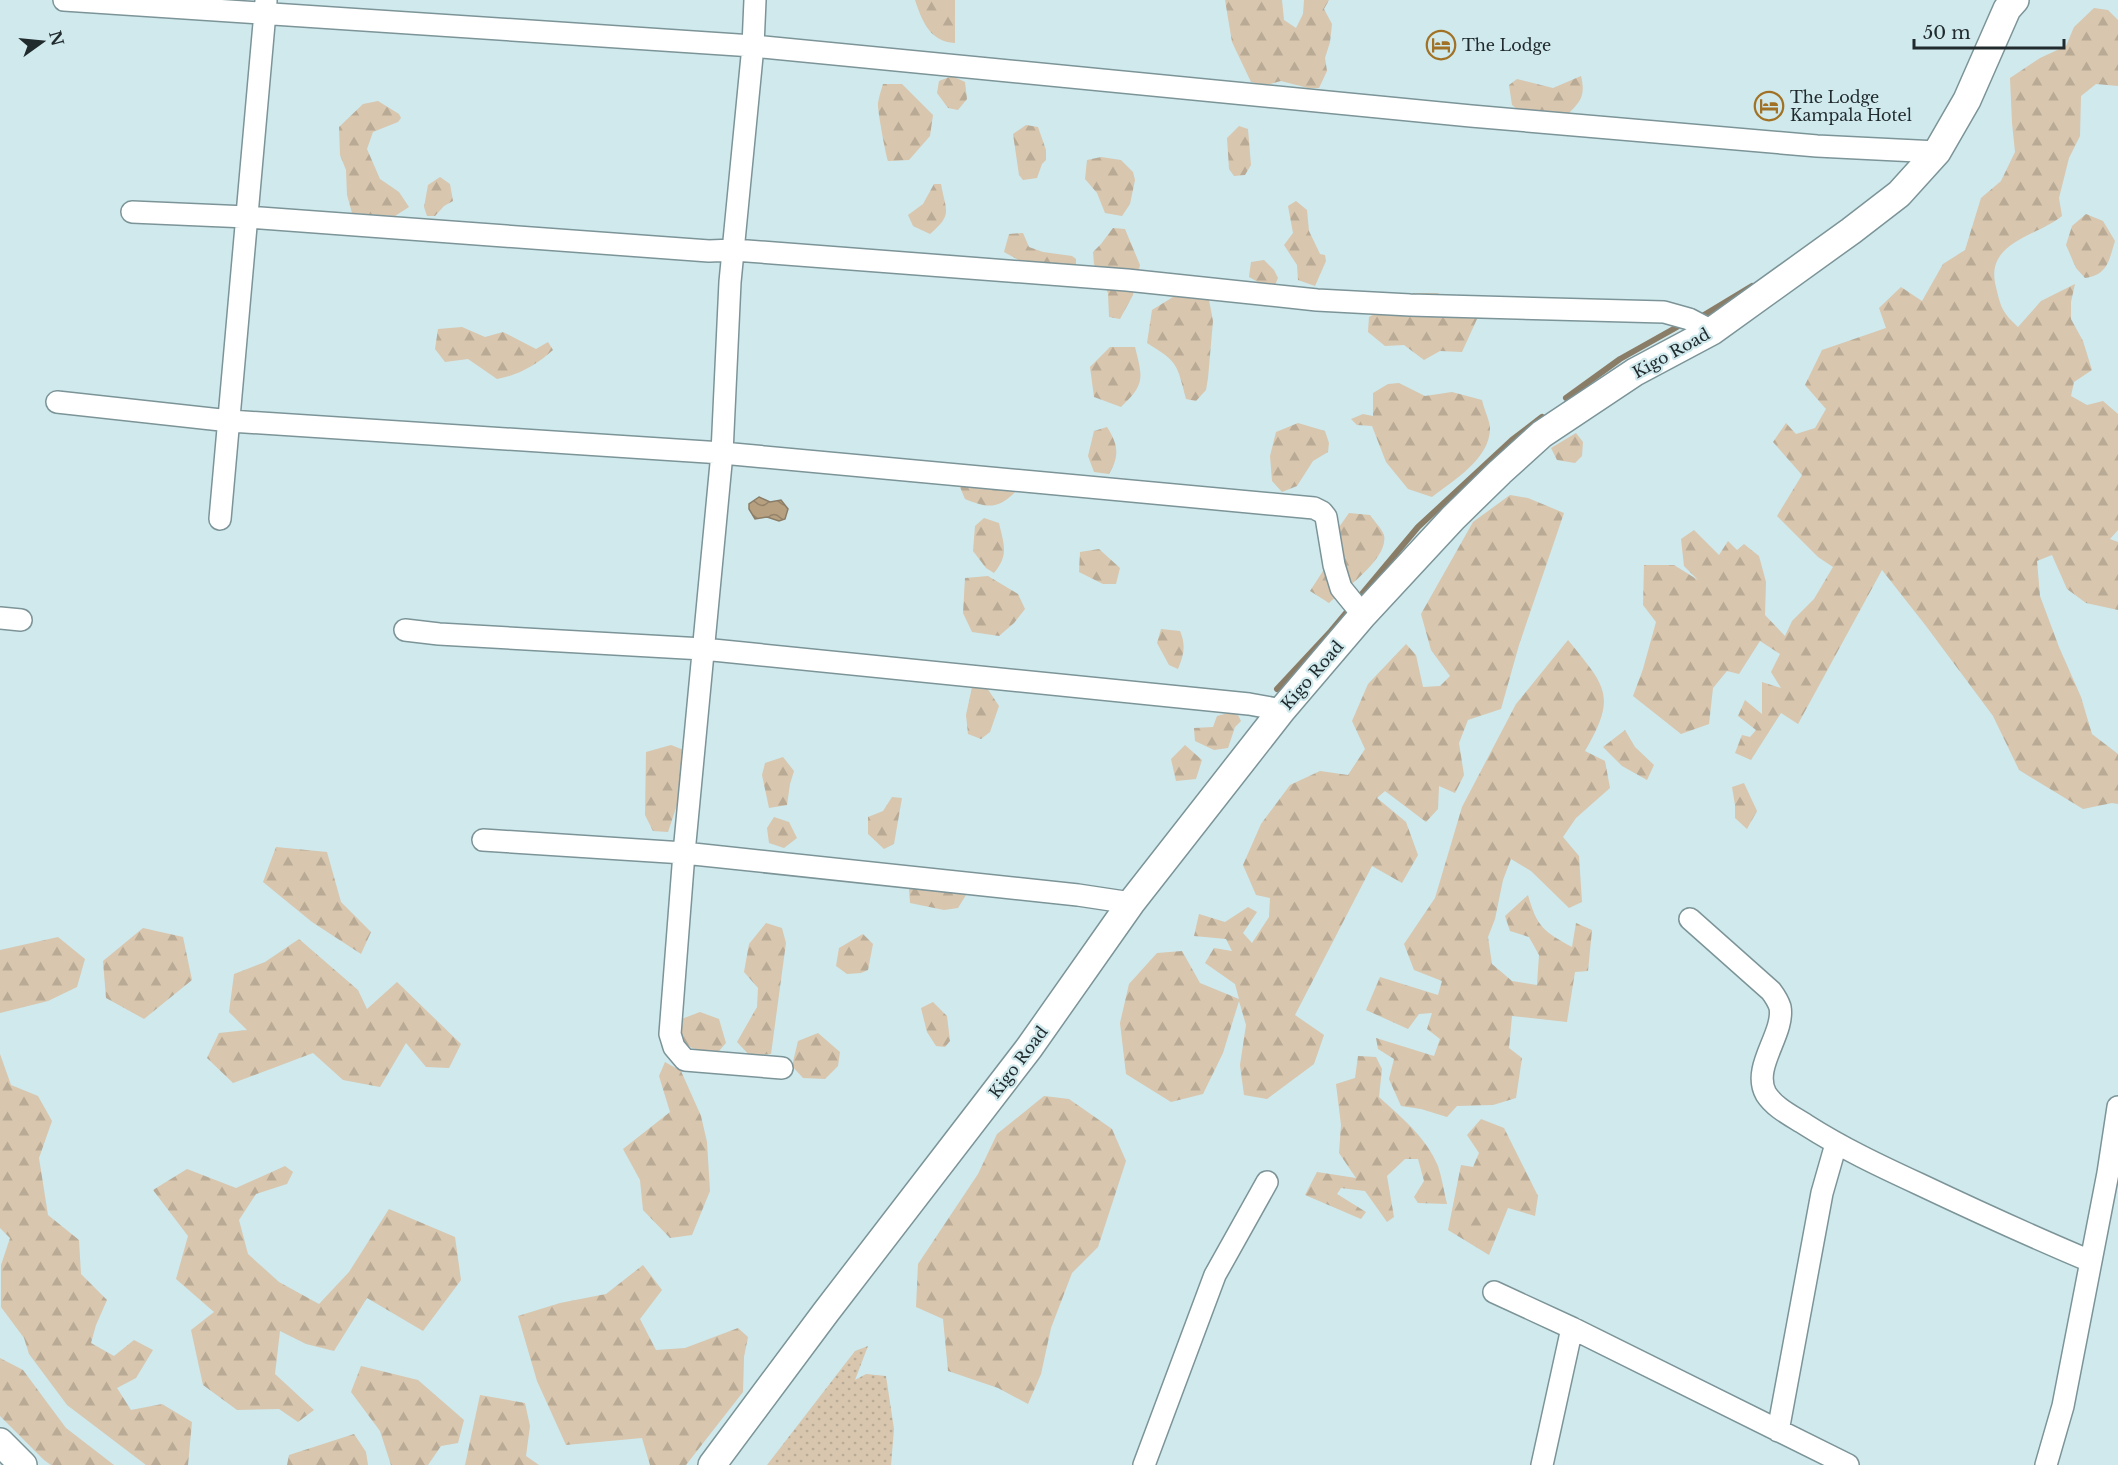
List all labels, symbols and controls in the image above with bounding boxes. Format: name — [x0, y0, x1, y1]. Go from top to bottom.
north arrow — [12, 12, 72, 72]
scale bar — [1914, 12, 2064, 50]
text: 50 m — [1923, 22, 1971, 44]
text: N — [45, 28, 68, 48]
hotel icon: The Lodge — [1425, 29, 1457, 61]
place label: The Lodge — [1462, 35, 1551, 55]
place label: The Lodge Kampala Hotel — [1790, 87, 1912, 125]
hotel icon: The Lodge Kampala Hotel — [1753, 90, 1785, 122]
street label: Kigo Road — [1629, 324, 1713, 382]
street label: Kigo Road — [1277, 636, 1348, 714]
street label: Kigo Road — [984, 1022, 1052, 1102]

